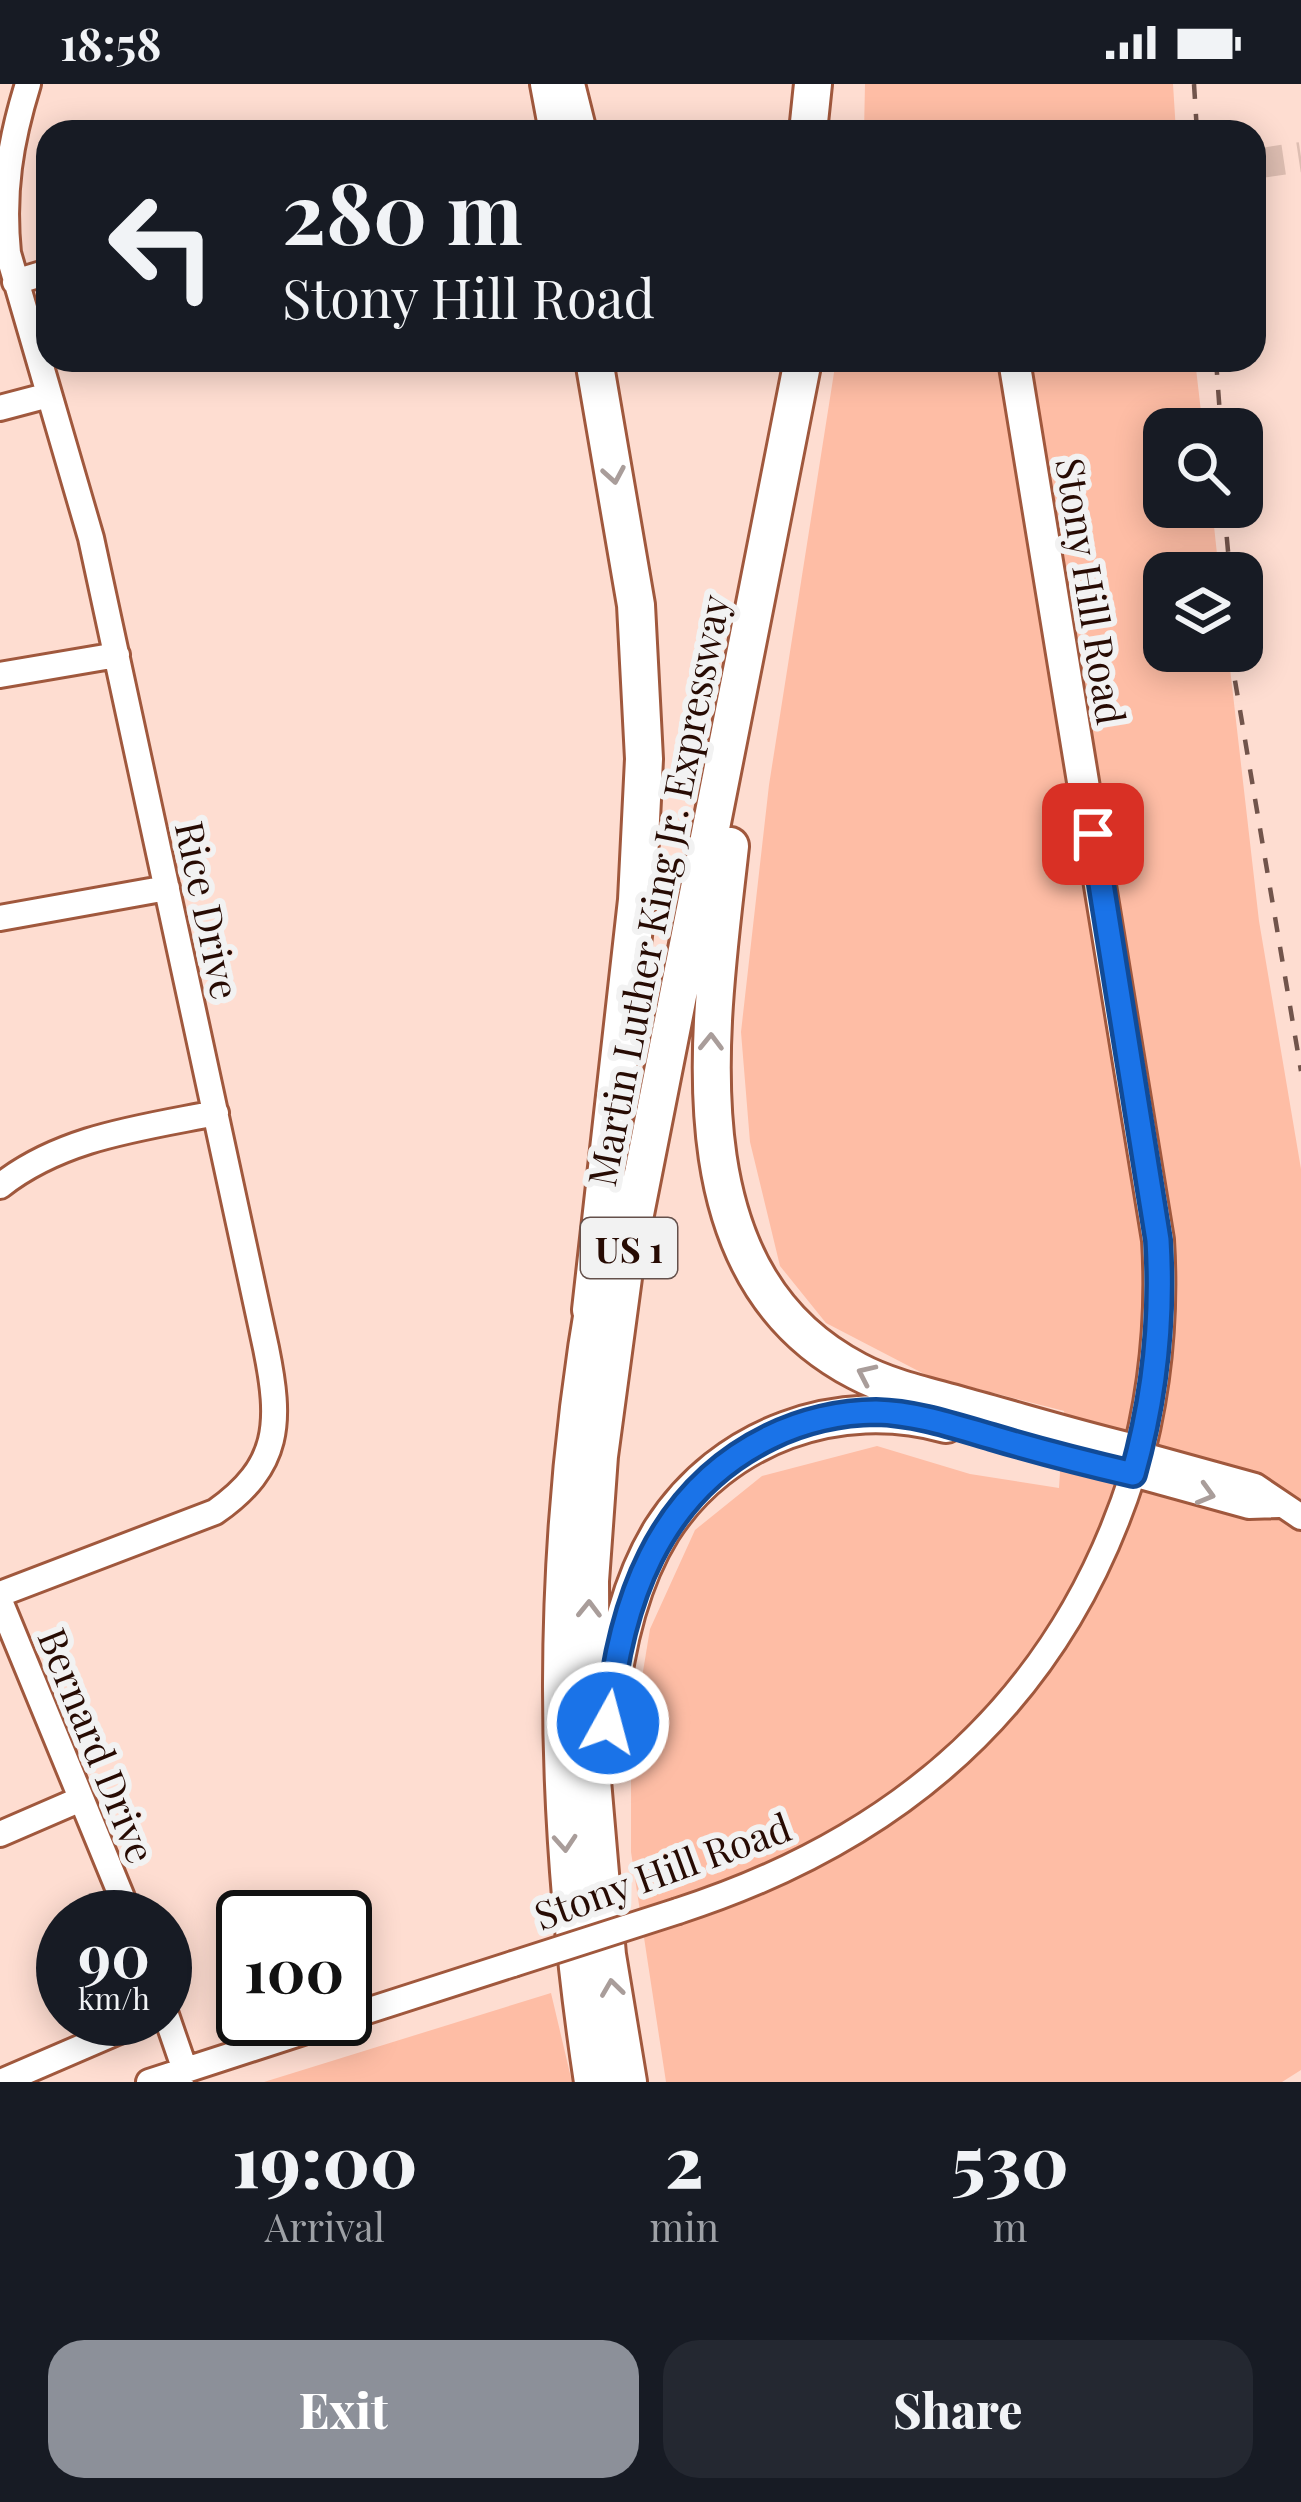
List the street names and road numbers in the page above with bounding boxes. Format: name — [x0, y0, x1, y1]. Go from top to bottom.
street label: Stony Hill Road — [1045, 454, 1139, 728]
street label: Martin Luther King Jr. Expressway — [574, 590, 740, 1190]
street label: Rice Drive — [165, 816, 253, 1004]
road number: US 1 — [581, 1218, 677, 1278]
street label: Bernard Drive — [27, 1620, 169, 1870]
street label: Stony Hill Road — [527, 1800, 797, 1940]

